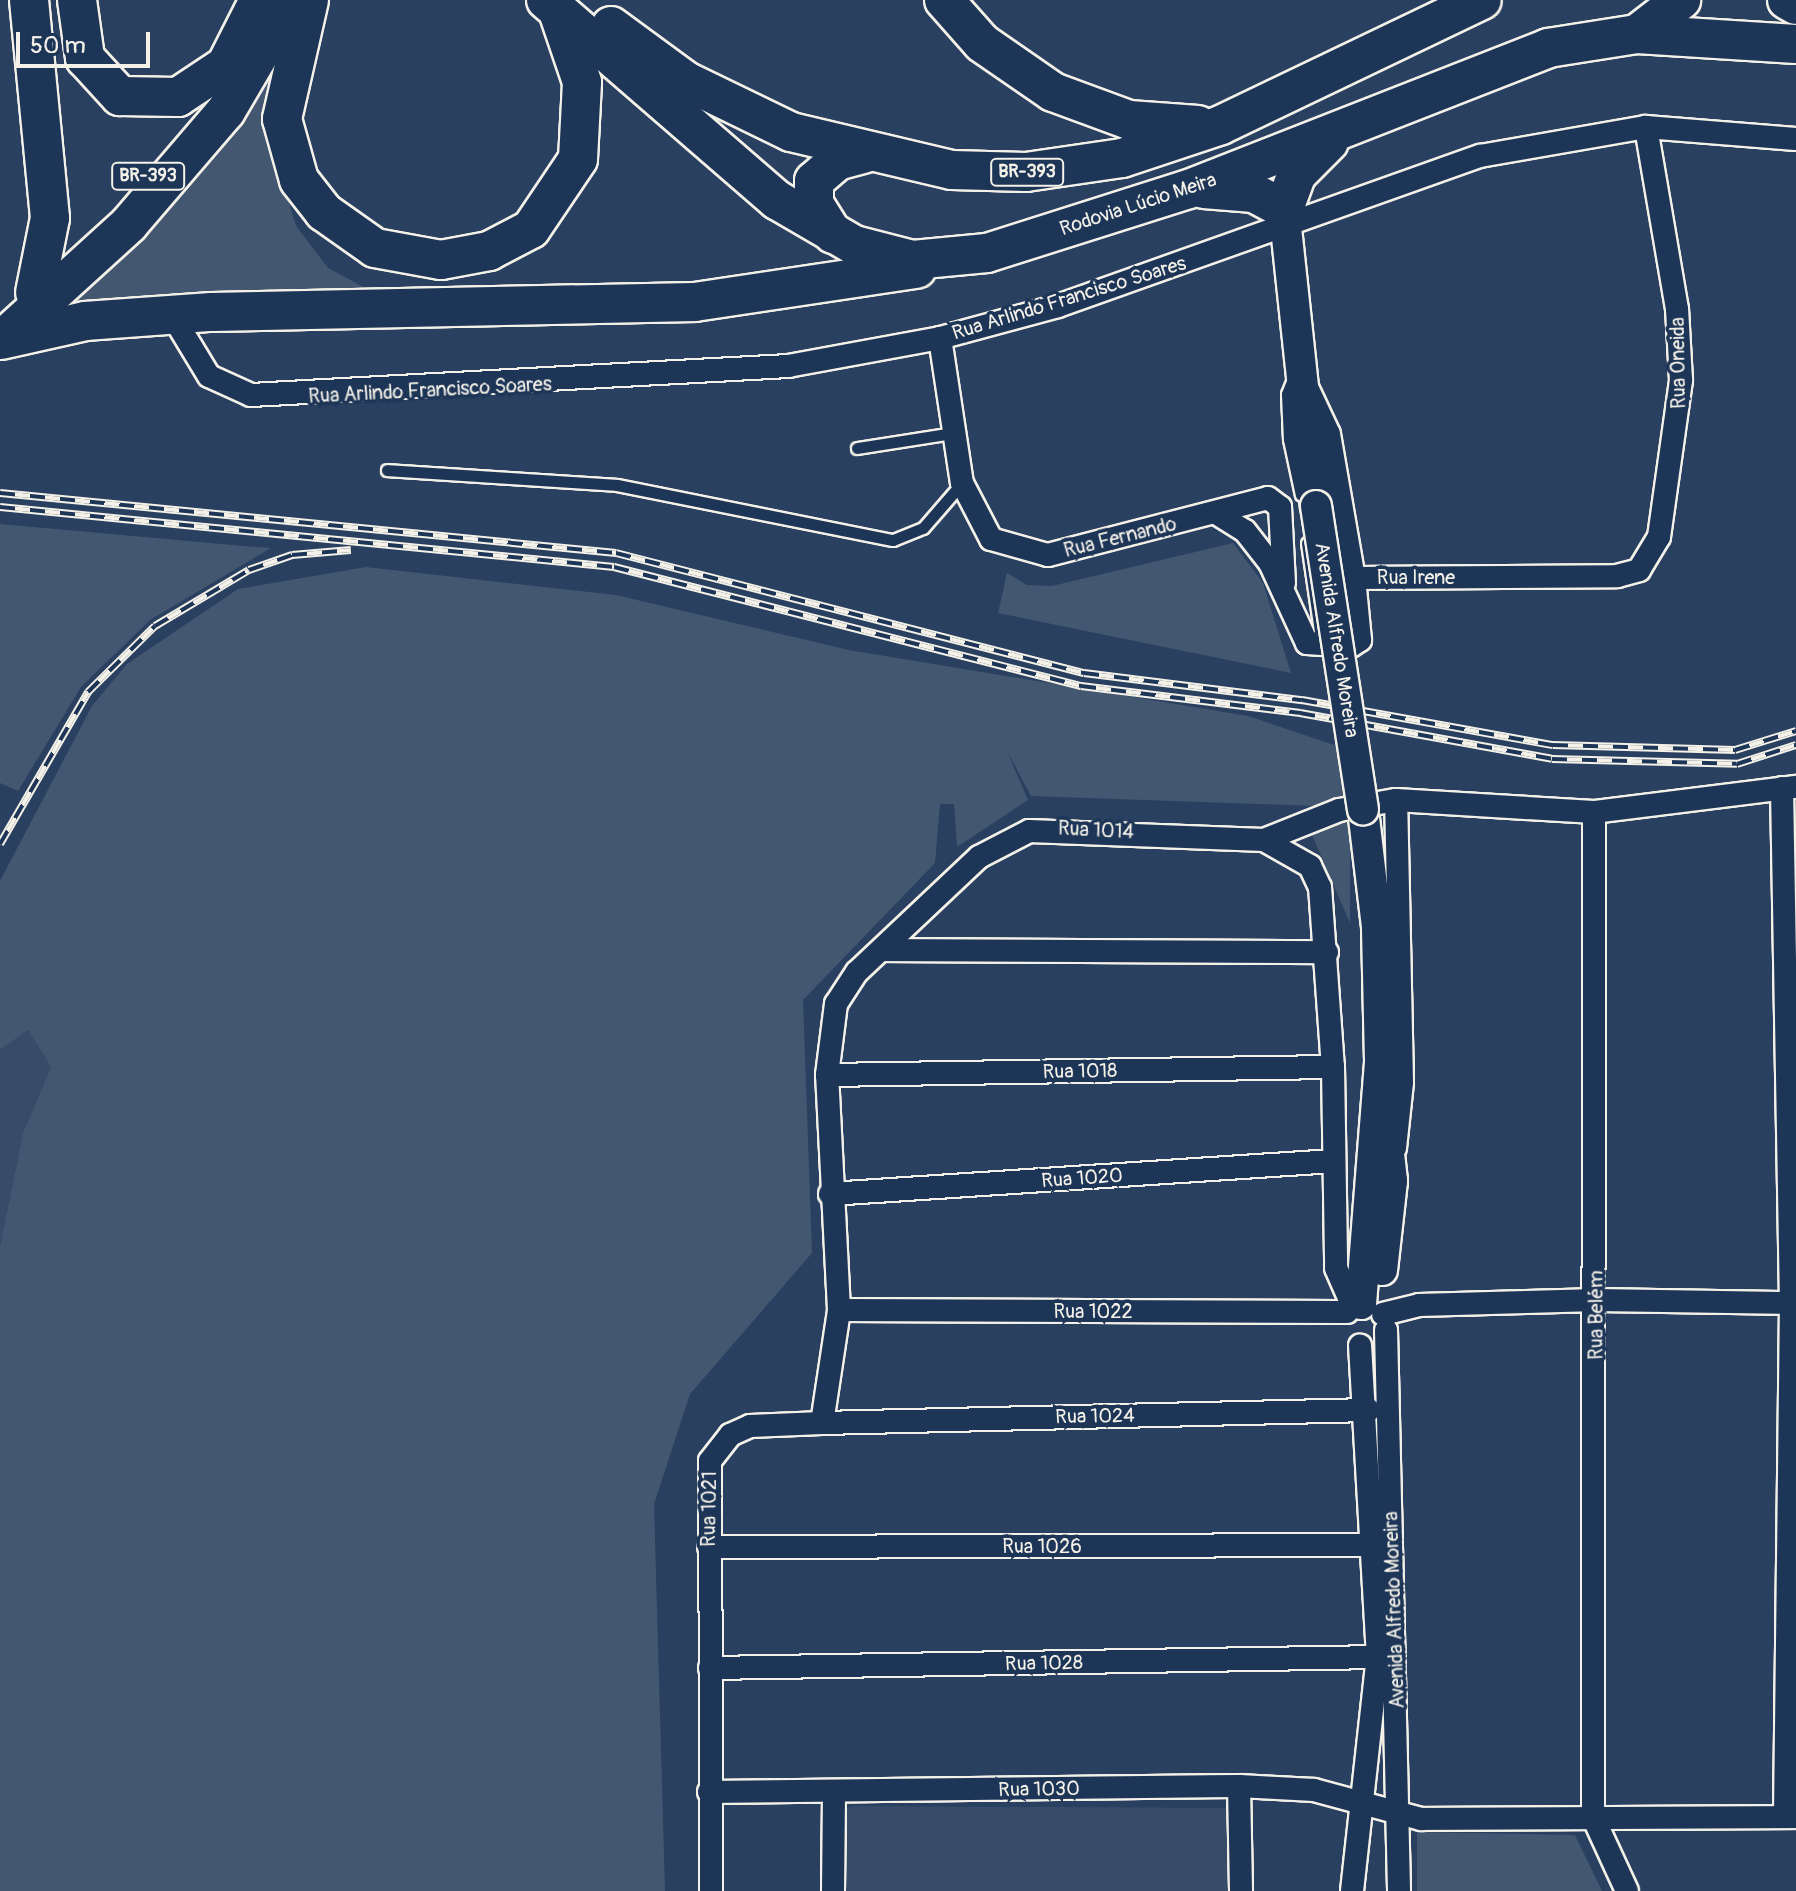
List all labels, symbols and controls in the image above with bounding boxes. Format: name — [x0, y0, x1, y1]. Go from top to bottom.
scale bar — [20, 16, 154, 66]
text: 50 m — [30, 31, 86, 60]
road number: BR-393 — [989, 158, 1065, 186]
road number: BR-393 — [110, 162, 186, 190]
street label: Rodovia Lúcio Meira — [1057, 167, 1219, 241]
street label: Rua Arlindo Francisco Soares — [949, 251, 1189, 345]
street label: Rua Oneida — [1665, 317, 1691, 409]
street label: Rua Arlindo Francisco Soares — [308, 372, 552, 408]
street label: Rua Fernando — [1061, 511, 1179, 563]
street label: Avenida Alfredo Moreira — [1310, 541, 1364, 739]
street label: Rua Irene — [1377, 565, 1455, 589]
street label: Rua 1014 — [1057, 816, 1135, 844]
street label: Rua 1018 — [1042, 1058, 1118, 1084]
street label: Rua 1020 — [1040, 1163, 1124, 1193]
street label: Rua Belém — [1584, 1270, 1608, 1360]
street label: Rua 1022 — [1053, 1299, 1133, 1323]
street label: Rua 1024 — [1055, 1403, 1135, 1429]
street label: Rua 1021 — [696, 1471, 722, 1547]
street label: Avenida Alfredo Moreira — [1379, 1511, 1409, 1709]
street label: Rua 1026 — [1002, 1534, 1082, 1558]
street label: Rua 1028 — [1005, 1650, 1083, 1676]
street label: Rua 1030 — [998, 1776, 1080, 1802]

